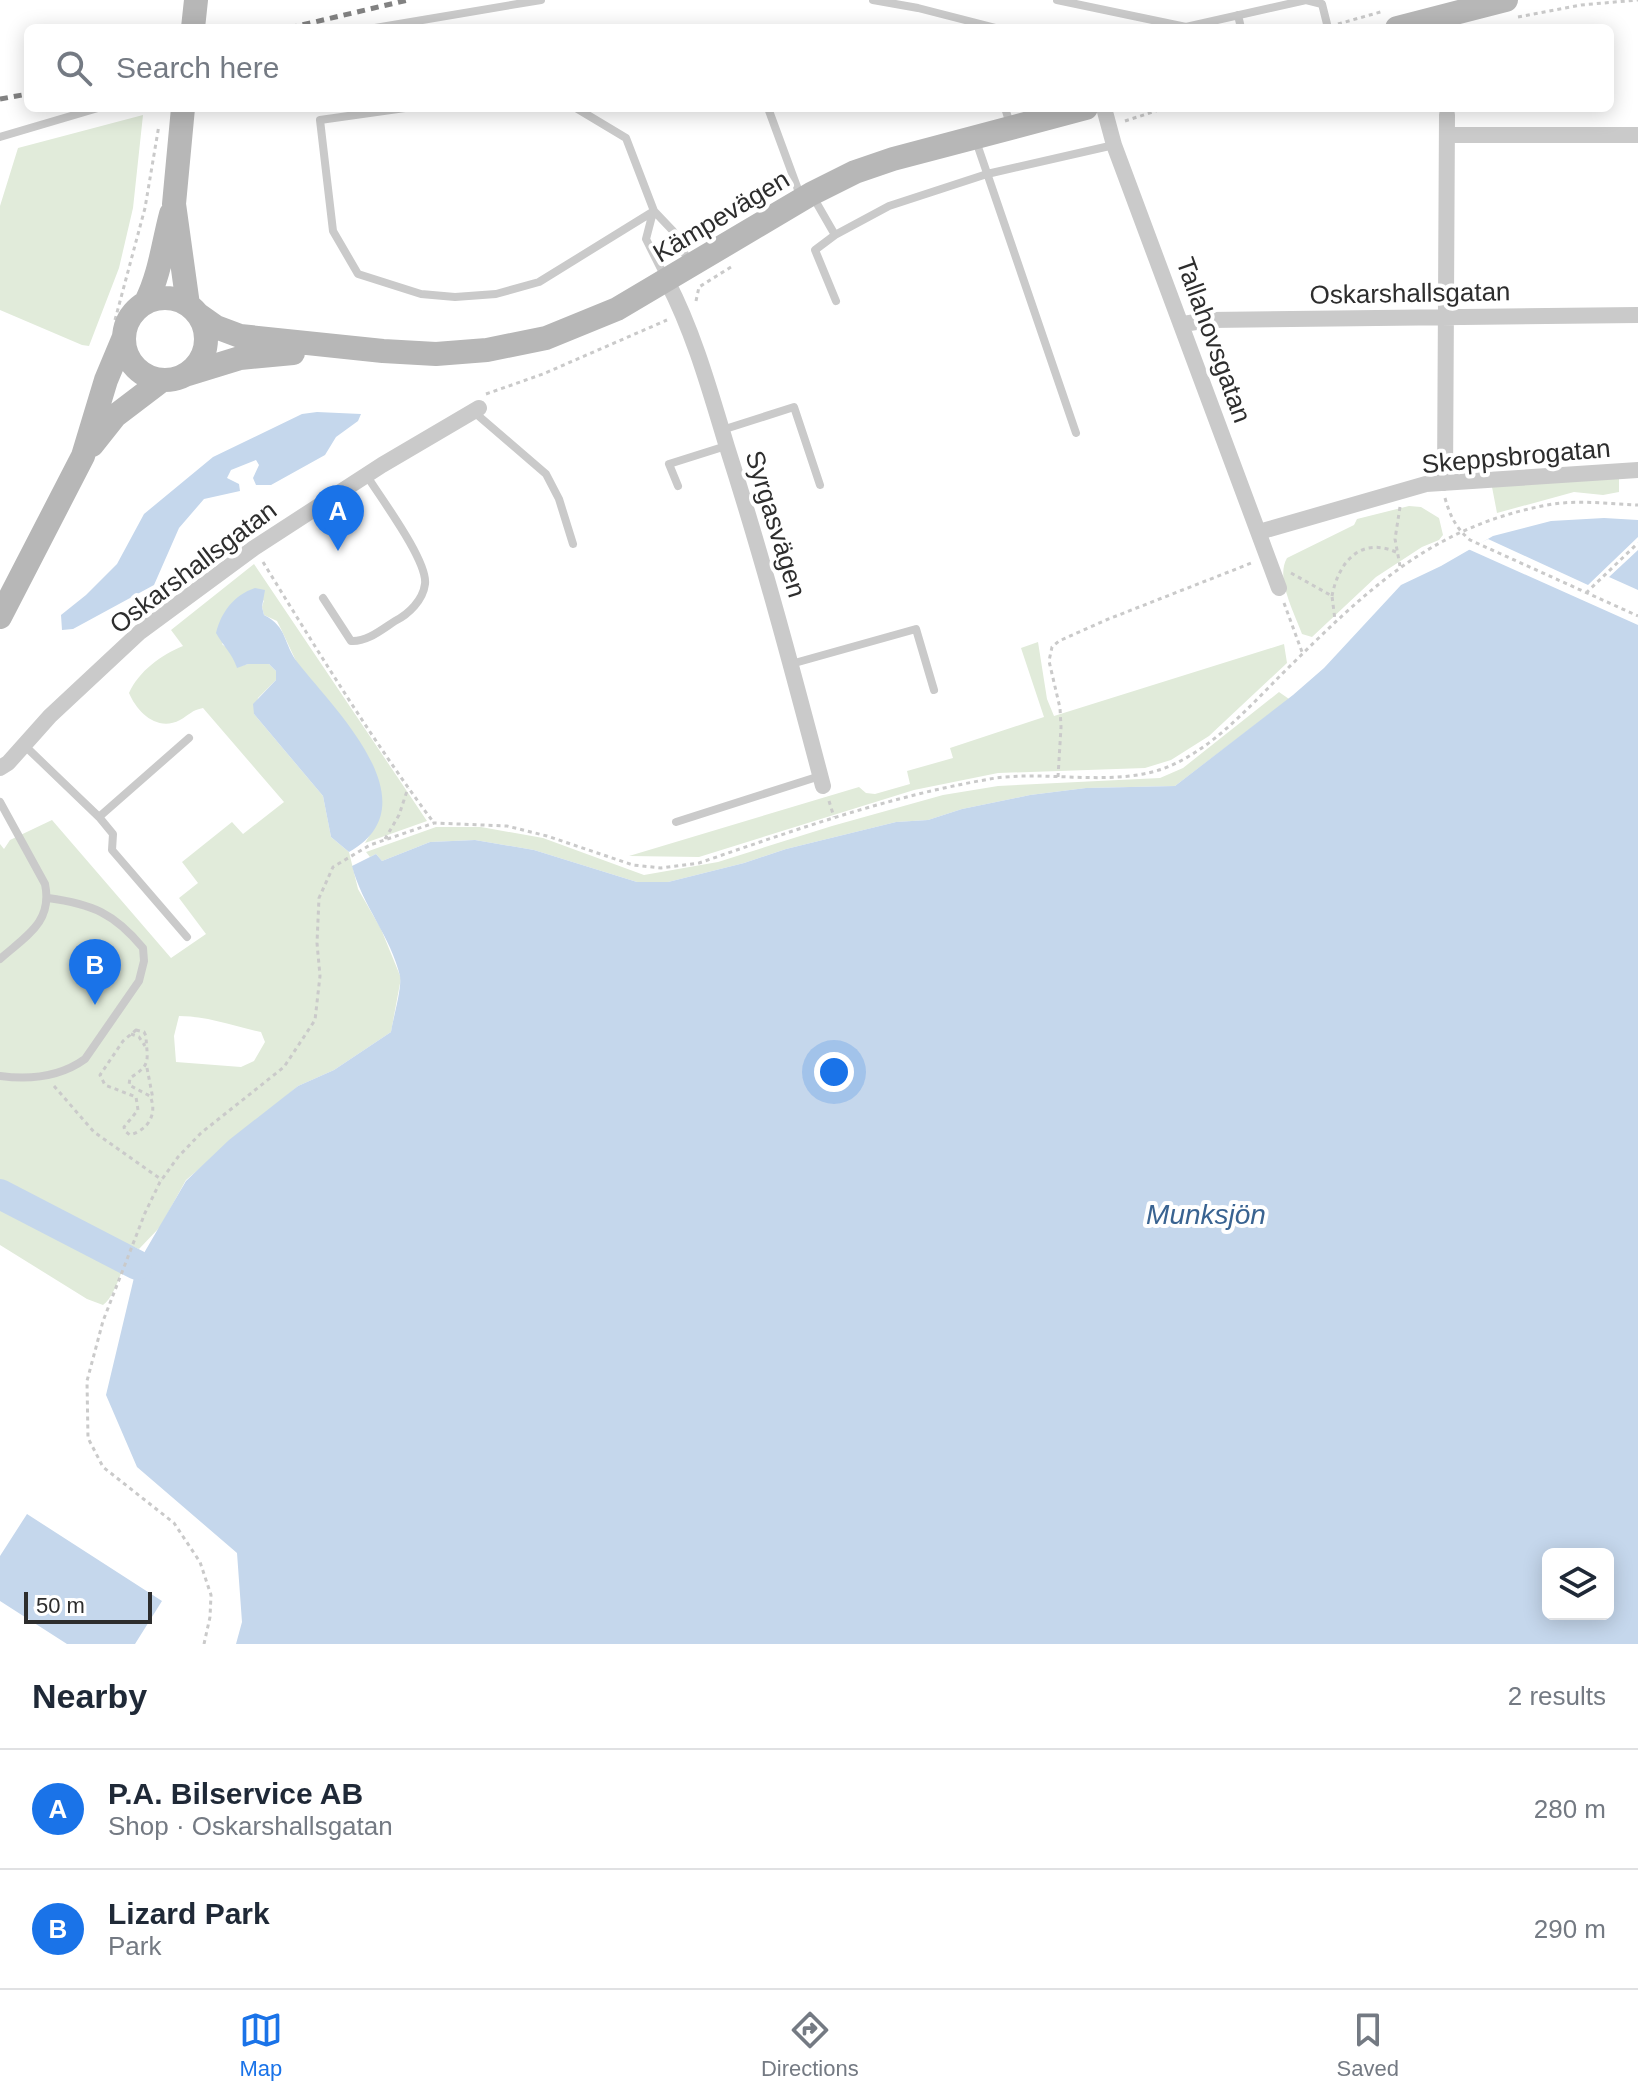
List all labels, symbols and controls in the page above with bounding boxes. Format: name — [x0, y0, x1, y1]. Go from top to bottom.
search box — [24, 24, 1614, 112]
icon: search — [52, 46, 96, 90]
text: Search here — [116, 51, 279, 84]
street label: Kämpevägen — [648, 164, 794, 268]
street label: Tallahovsgatan — [1170, 253, 1258, 427]
street label: Oskarshallsgatan — [1309, 276, 1511, 310]
street label: Skeppsbrogatan — [1420, 433, 1612, 479]
street label: Syrgasvägen — [739, 447, 813, 601]
pin: A — [312, 485, 364, 551]
street label: Oskarshallsgatan — [104, 495, 282, 639]
pin: B — [69, 939, 121, 1005]
your location — [814, 1052, 854, 1092]
water label: Munksjön — [1146, 1199, 1266, 1230]
map controls — [1542, 1548, 1614, 1620]
button: layers — [1542, 1548, 1614, 1620]
scale bar — [24, 1588, 152, 1624]
text: 50 m — [36, 1593, 85, 1618]
text: Nearby — [32, 1677, 147, 1715]
text: 2 results — [1508, 1681, 1606, 1711]
text: P.A. Bilservice AB — [108, 1777, 363, 1810]
text: A — [49, 1794, 67, 1824]
text: 280 m — [1534, 1794, 1606, 1824]
text: Shop · Oskarshallsgatan — [108, 1811, 393, 1841]
text: Lizard Park — [108, 1897, 270, 1930]
text: B — [49, 1914, 67, 1944]
text: 290 m — [1534, 1914, 1606, 1944]
text: Park — [108, 1931, 161, 1961]
tab: Map — [239, 2008, 283, 2082]
tab: Directions — [761, 2008, 859, 2082]
tab: Saved — [1337, 2008, 1399, 2082]

